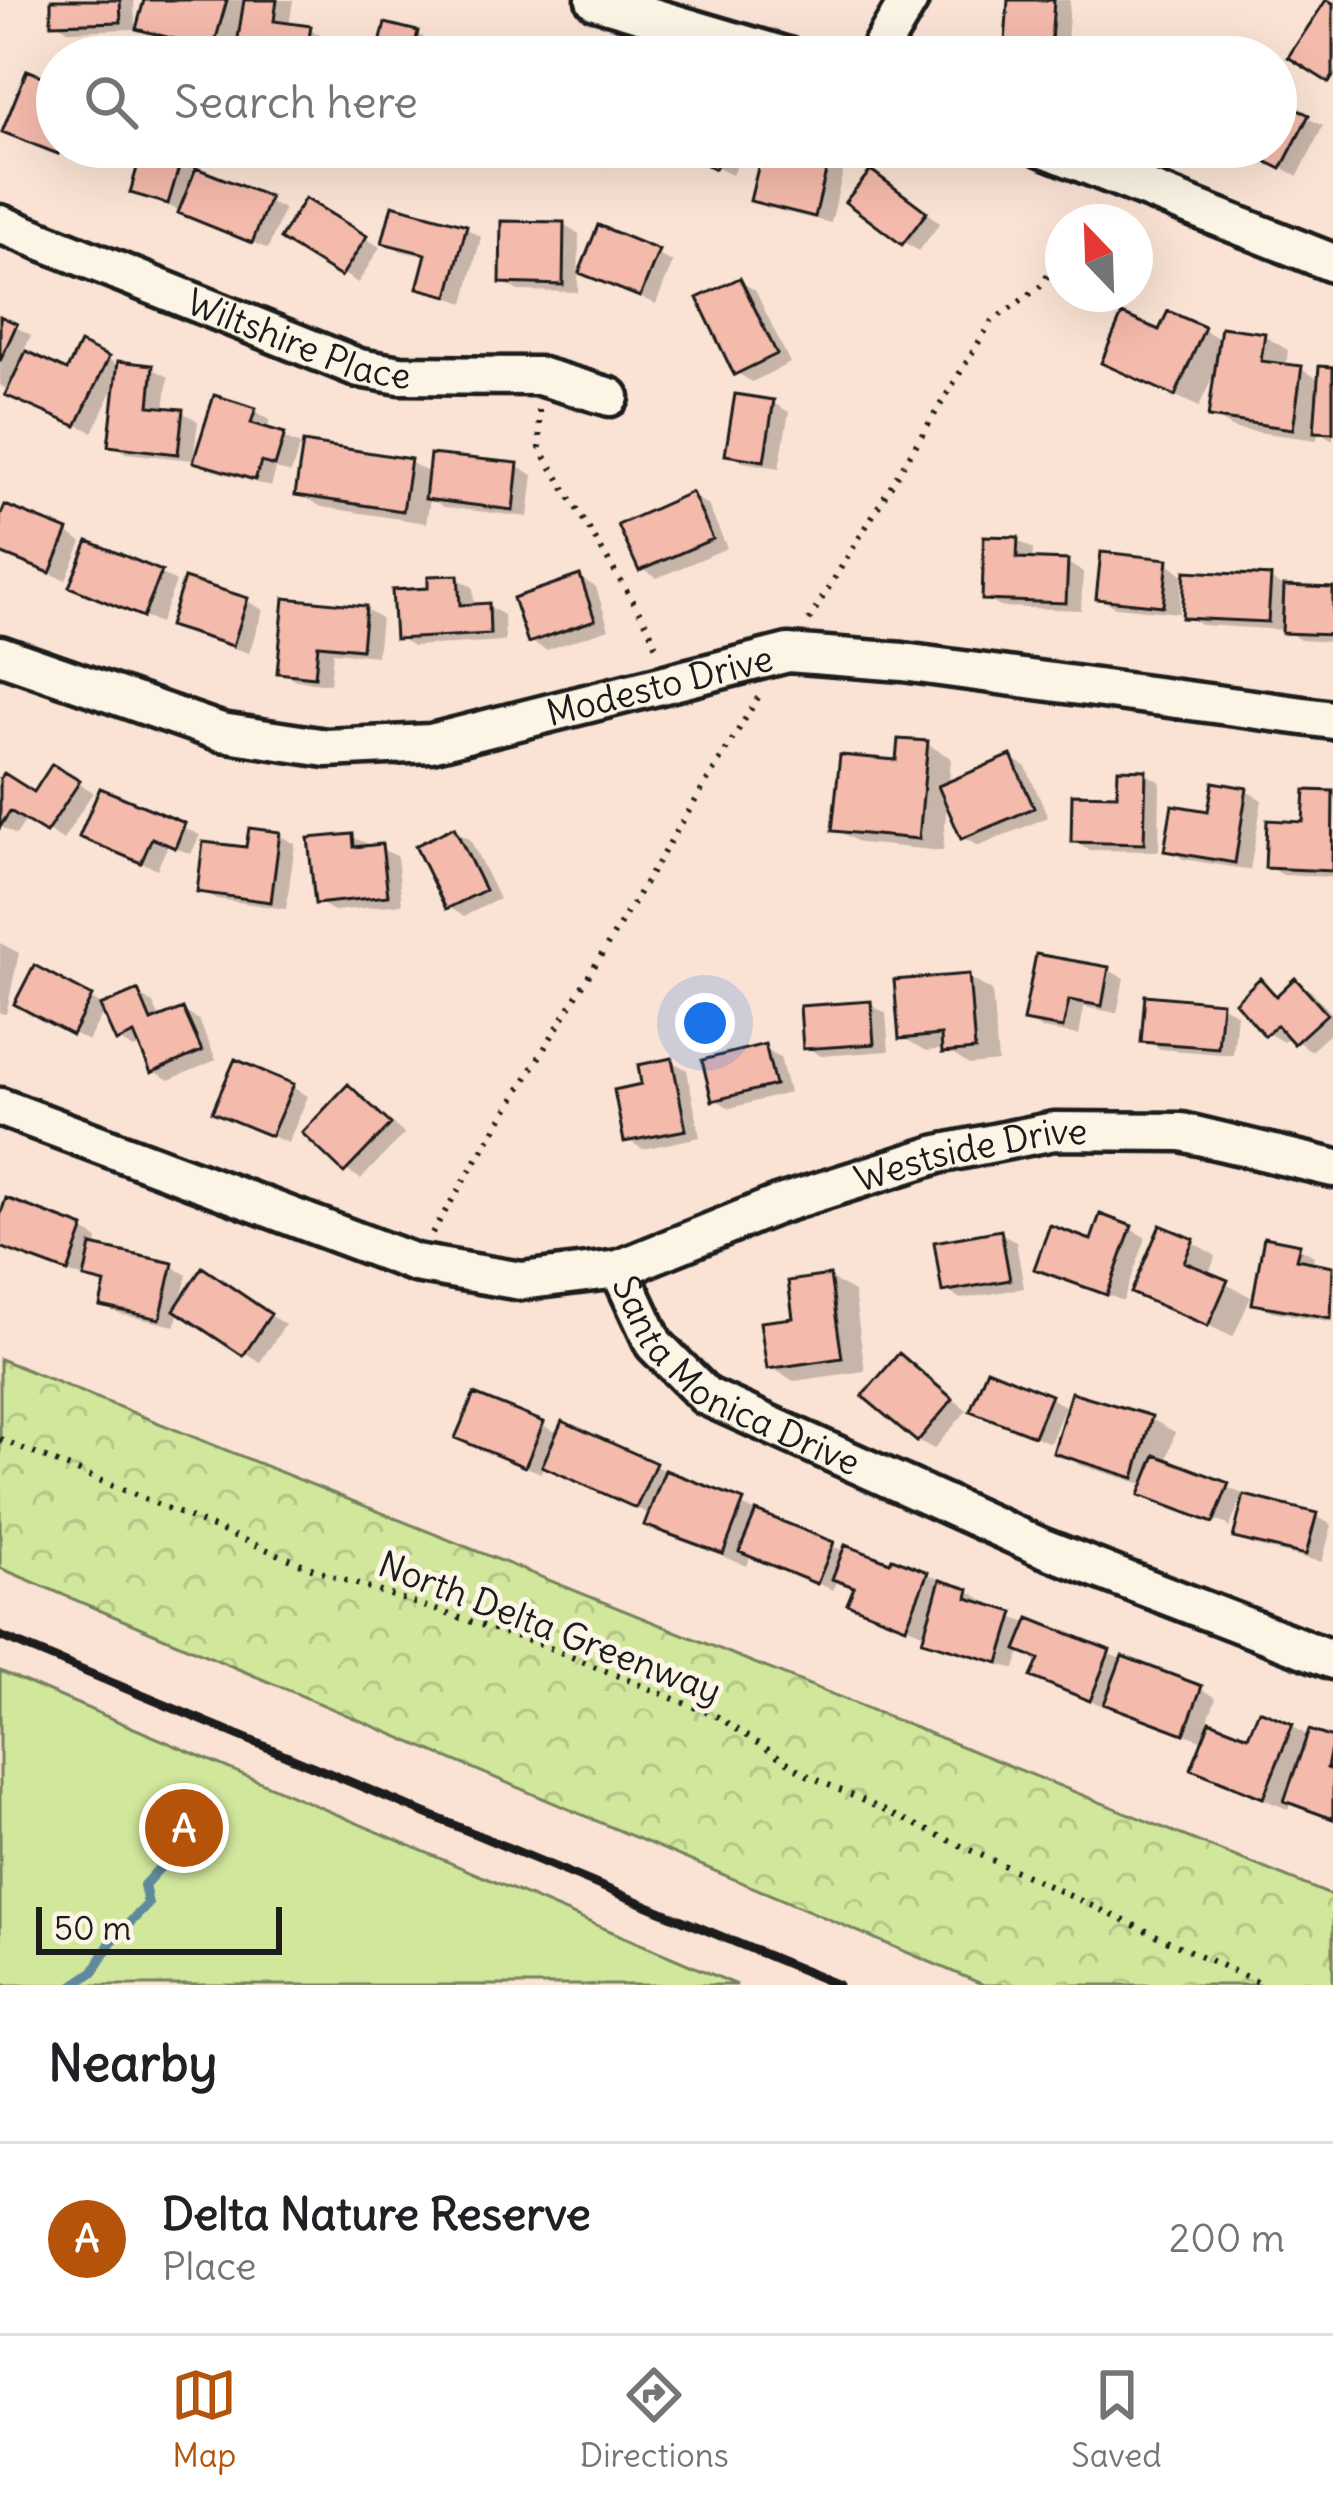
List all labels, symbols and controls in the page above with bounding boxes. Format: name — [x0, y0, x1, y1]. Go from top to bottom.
search box — [36, 36, 1297, 168]
icon: search — [78, 69, 144, 135]
text: Search here — [174, 74, 418, 130]
north arrow — [1045, 204, 1153, 312]
street label: Wiltshire Place — [180, 279, 410, 398]
street label: Modesto Drive — [542, 636, 778, 736]
your location — [675, 993, 735, 1053]
street label: Westside Drive — [849, 1109, 1088, 1202]
street label: Santa Monica Drive — [602, 1269, 867, 1485]
street label: North Delta Greenway — [372, 1541, 727, 1714]
pin: A — [145, 1783, 223, 1873]
scale bar — [36, 1901, 282, 1954]
text: 50 m — [54, 1907, 131, 1949]
text: Nearby — [48, 2031, 217, 2095]
text: Delta Nature Reserve — [162, 2186, 591, 2242]
text: A — [74, 2214, 100, 2263]
text: 200 m — [1169, 2214, 1285, 2263]
text: Place — [162, 2242, 256, 2291]
tab: Map — [171, 2362, 237, 2476]
tab: Directions — [580, 2362, 729, 2476]
tab: Saved — [1071, 2362, 1162, 2476]

